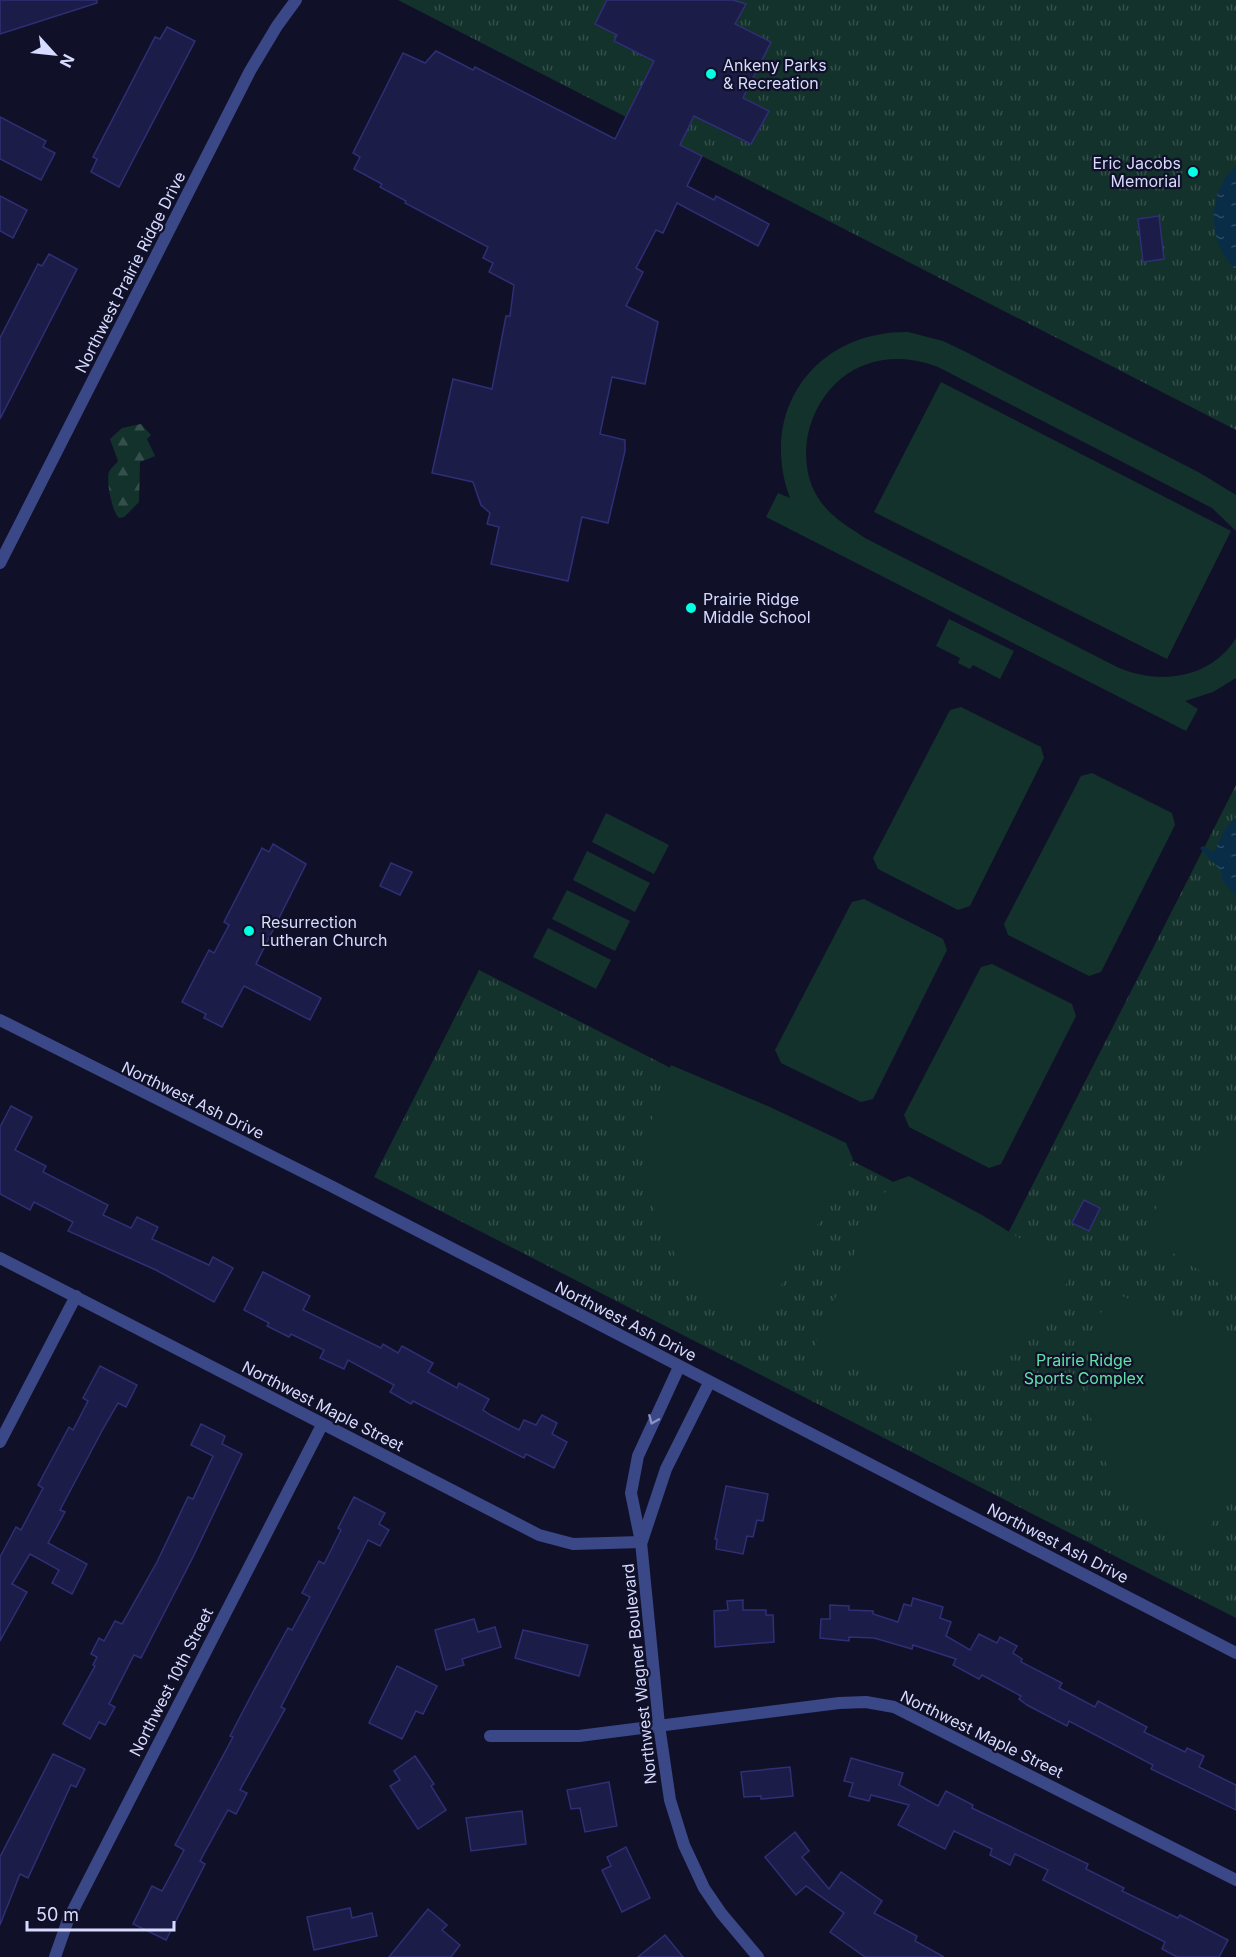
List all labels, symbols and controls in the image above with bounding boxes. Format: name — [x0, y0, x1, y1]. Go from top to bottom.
north arrow — [24, 24, 84, 84]
text: N — [56, 51, 79, 71]
place label: Ankeny Parks & Recreation — [723, 55, 827, 93]
marker: Ankeny Parks & Recreation — [704, 67, 718, 81]
place label: Eric Jacobs Memorial — [1093, 153, 1181, 191]
marker: Eric Jacobs Memorial — [1186, 165, 1200, 179]
street label: Northwest Prairie Ridge Drive — [70, 168, 190, 376]
place label: Prairie Ridge Middle School — [703, 589, 811, 627]
marker: Prairie Ridge Middle School — [684, 601, 698, 615]
place label: Resurrection Lutheran Church — [261, 912, 387, 950]
marker: Resurrection Lutheran Church — [242, 924, 256, 938]
street label: Northwest Ash Drive — [118, 1057, 268, 1143]
street label: Northwest Ash Drive — [552, 1277, 700, 1365]
park label: Prairie Ridge Sports Complex — [1024, 1350, 1145, 1388]
street label: Northwest Maple Street — [239, 1356, 407, 1456]
one-way arrow — [649, 1413, 661, 1424]
street label: Northwest Ash Drive — [984, 1499, 1132, 1587]
street label: Northwest Wagner Boulevard — [617, 1563, 661, 1785]
street label: Northwest 10th Street — [125, 1604, 217, 1760]
street label: Northwest Maple Street — [897, 1686, 1067, 1782]
scale bar — [27, 1894, 174, 1932]
text: 50 m — [36, 1904, 79, 1925]

